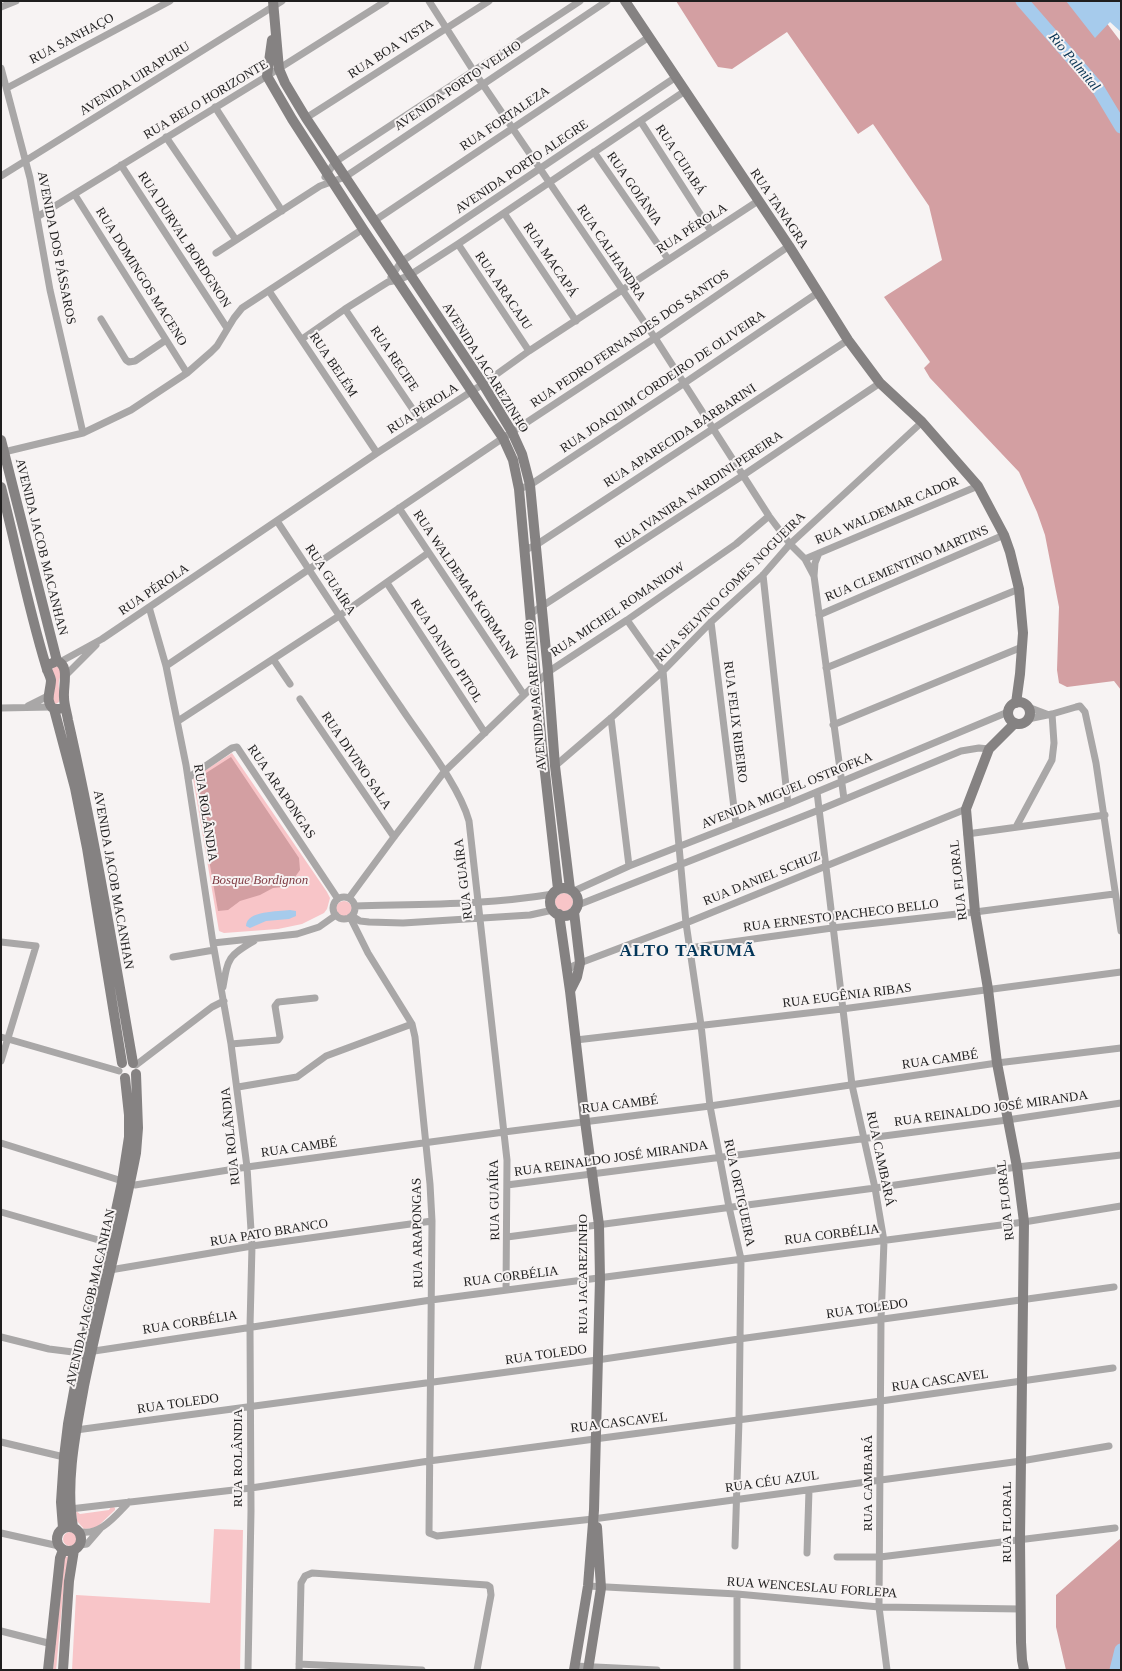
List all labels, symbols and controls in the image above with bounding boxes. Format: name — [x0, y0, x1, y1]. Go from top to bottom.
street label: RUA SANHAÇO — [27, 10, 117, 68]
street label: RUA BOA VISTA — [345, 16, 437, 82]
water label: Rio Palmital — [1045, 29, 1103, 95]
street label: AVENIDA PORTO VELHO — [392, 38, 524, 134]
street label: AVENIDA UIRAPURU — [77, 39, 193, 119]
street label: RUA BELO HORIZONTE — [141, 57, 271, 143]
street label: RUA FORTALEZA — [457, 83, 553, 155]
street label: AVENIDA PORTO ALEGRE — [453, 117, 591, 217]
street label: RUA CUIABÁ — [652, 122, 708, 198]
street label: RUA GOIÂNIA — [603, 149, 665, 229]
street label: RUA TANAGRA — [746, 166, 812, 252]
street label: RUA DURVAL BORDGNON — [134, 169, 234, 311]
street label: AVENIDA DOS PÁSSAROS — [33, 170, 79, 326]
street label: RUA PÉROLA — [654, 200, 730, 258]
street label: RUA CALHANDRA — [573, 202, 649, 304]
street label: RUA DOMINGOS MACENO — [92, 205, 190, 349]
street label: RUA MACAPÁ — [519, 220, 581, 300]
street label: RUA ARACAJU — [471, 249, 535, 333]
street label: RUA PEDRO FERNANDES DOS SANTOS — [528, 267, 732, 411]
street label: AVENIDA JACAREZINHO — [439, 300, 531, 436]
street label: RUA JOAQUIM CORDEIRO DE OLIVEIRA — [557, 307, 769, 457]
street label: RUA RECIFE — [366, 323, 422, 395]
street label: RUA BELÉM — [306, 330, 360, 400]
street label: RUA PÉROLA — [385, 380, 461, 438]
street label: RUA APARECIDA BARBARINI — [601, 381, 759, 491]
street label: RUA IVANIRA NARDINI PEREIRA — [612, 428, 786, 552]
street label: AVENIDA JACOB MACANHAN — [11, 457, 71, 637]
street label: RUA WALDEMAR CADOR — [813, 474, 961, 548]
street label: RUA WALDEMAR KORMANN — [409, 508, 521, 662]
street label: RUA SELVINO GOMES NOGUEIRA — [653, 509, 809, 665]
street label: RUA CLEMENTINO MARTINS — [823, 522, 991, 606]
street label: RUA GUAÍRA — [301, 542, 359, 618]
street label: RUA MICHEL ROMANIOW — [548, 559, 688, 661]
street label: RUA PÉROLA — [116, 561, 192, 619]
street label: RUA DANILO PITOL — [407, 596, 485, 706]
street label: AVENIDA JACAREZINHO — [522, 620, 550, 772]
street label: RUA FELIX RIBEIRO — [720, 660, 750, 784]
street label: RUA DIVINO SALA — [318, 709, 394, 813]
street label: RUA ARAPONGAS — [244, 742, 318, 842]
street label: AVENIDA MIGUEL OSTROFKA — [699, 749, 875, 833]
street label: RUA ROLÂNDIA — [190, 763, 220, 863]
street label: AVENIDA JACOB MACANHAN — [90, 789, 136, 971]
street label: RUA GUAÍRA — [451, 838, 477, 920]
street label: RUA FLORAL — [947, 839, 971, 921]
street label: RUA DANIEL SCHUZ — [701, 848, 823, 910]
park label: Bosque Bordignon — [212, 873, 308, 889]
street label: RUA ERNESTO PACHECO BELLO — [742, 896, 940, 936]
district label: ALTO TARUMÃ — [620, 942, 756, 962]
street label: RUA EUGÊNIA RIBAS — [782, 980, 912, 1012]
street label: RUA CAMBÉ — [901, 1047, 979, 1073]
street label: RUA ROLÂNDIA — [218, 1086, 244, 1186]
street label: RUA REINALDO JOSÉ MIRANDA — [893, 1088, 1089, 1130]
street label: RUA CAMBÉ — [581, 1093, 659, 1117]
street label: RUA CAMBARÁ — [862, 1110, 898, 1208]
street label: RUA CAMBÉ — [260, 1135, 338, 1161]
street label: RUA REINALDO JOSÉ MIRANDA — [513, 1138, 709, 1180]
street label: RUA ORTIGUEIRA — [720, 1138, 758, 1248]
street label: RUA GUAÍRA — [486, 1159, 504, 1241]
street label: RUA FLORAL — [994, 1159, 1018, 1241]
street label: RUA ARAPONGAS — [409, 1178, 427, 1288]
street label: AVENIDA JACOB MACANHAN — [63, 1208, 119, 1388]
street label: RUA JACAREZINHO — [576, 1214, 592, 1334]
street label: RUA PATO BRANCO — [209, 1216, 329, 1250]
street label: RUA CORBÉLIA — [784, 1221, 880, 1249]
street label: RUA CORBÉLIA — [463, 1263, 559, 1291]
street label: RUA TOLEDO — [825, 1296, 909, 1322]
street label: RUA CORBÉLIA — [142, 1308, 238, 1338]
street label: RUA TOLEDO — [504, 1342, 588, 1368]
street label: RUA CASCAVEL — [891, 1366, 989, 1396]
street label: RUA TOLEDO — [136, 1391, 220, 1417]
street label: RUA ROLÂNDIA — [231, 1409, 247, 1507]
street label: RUA CASCAVEL — [570, 1409, 668, 1437]
street label: RUA CAMBARÁ — [861, 1435, 877, 1531]
street label: RUA CÉU AZUL — [724, 1468, 820, 1496]
street label: RUA FLORAL — [1000, 1481, 1016, 1563]
street label: RUA WENCESLAU FORLEPA — [726, 1574, 898, 1602]

